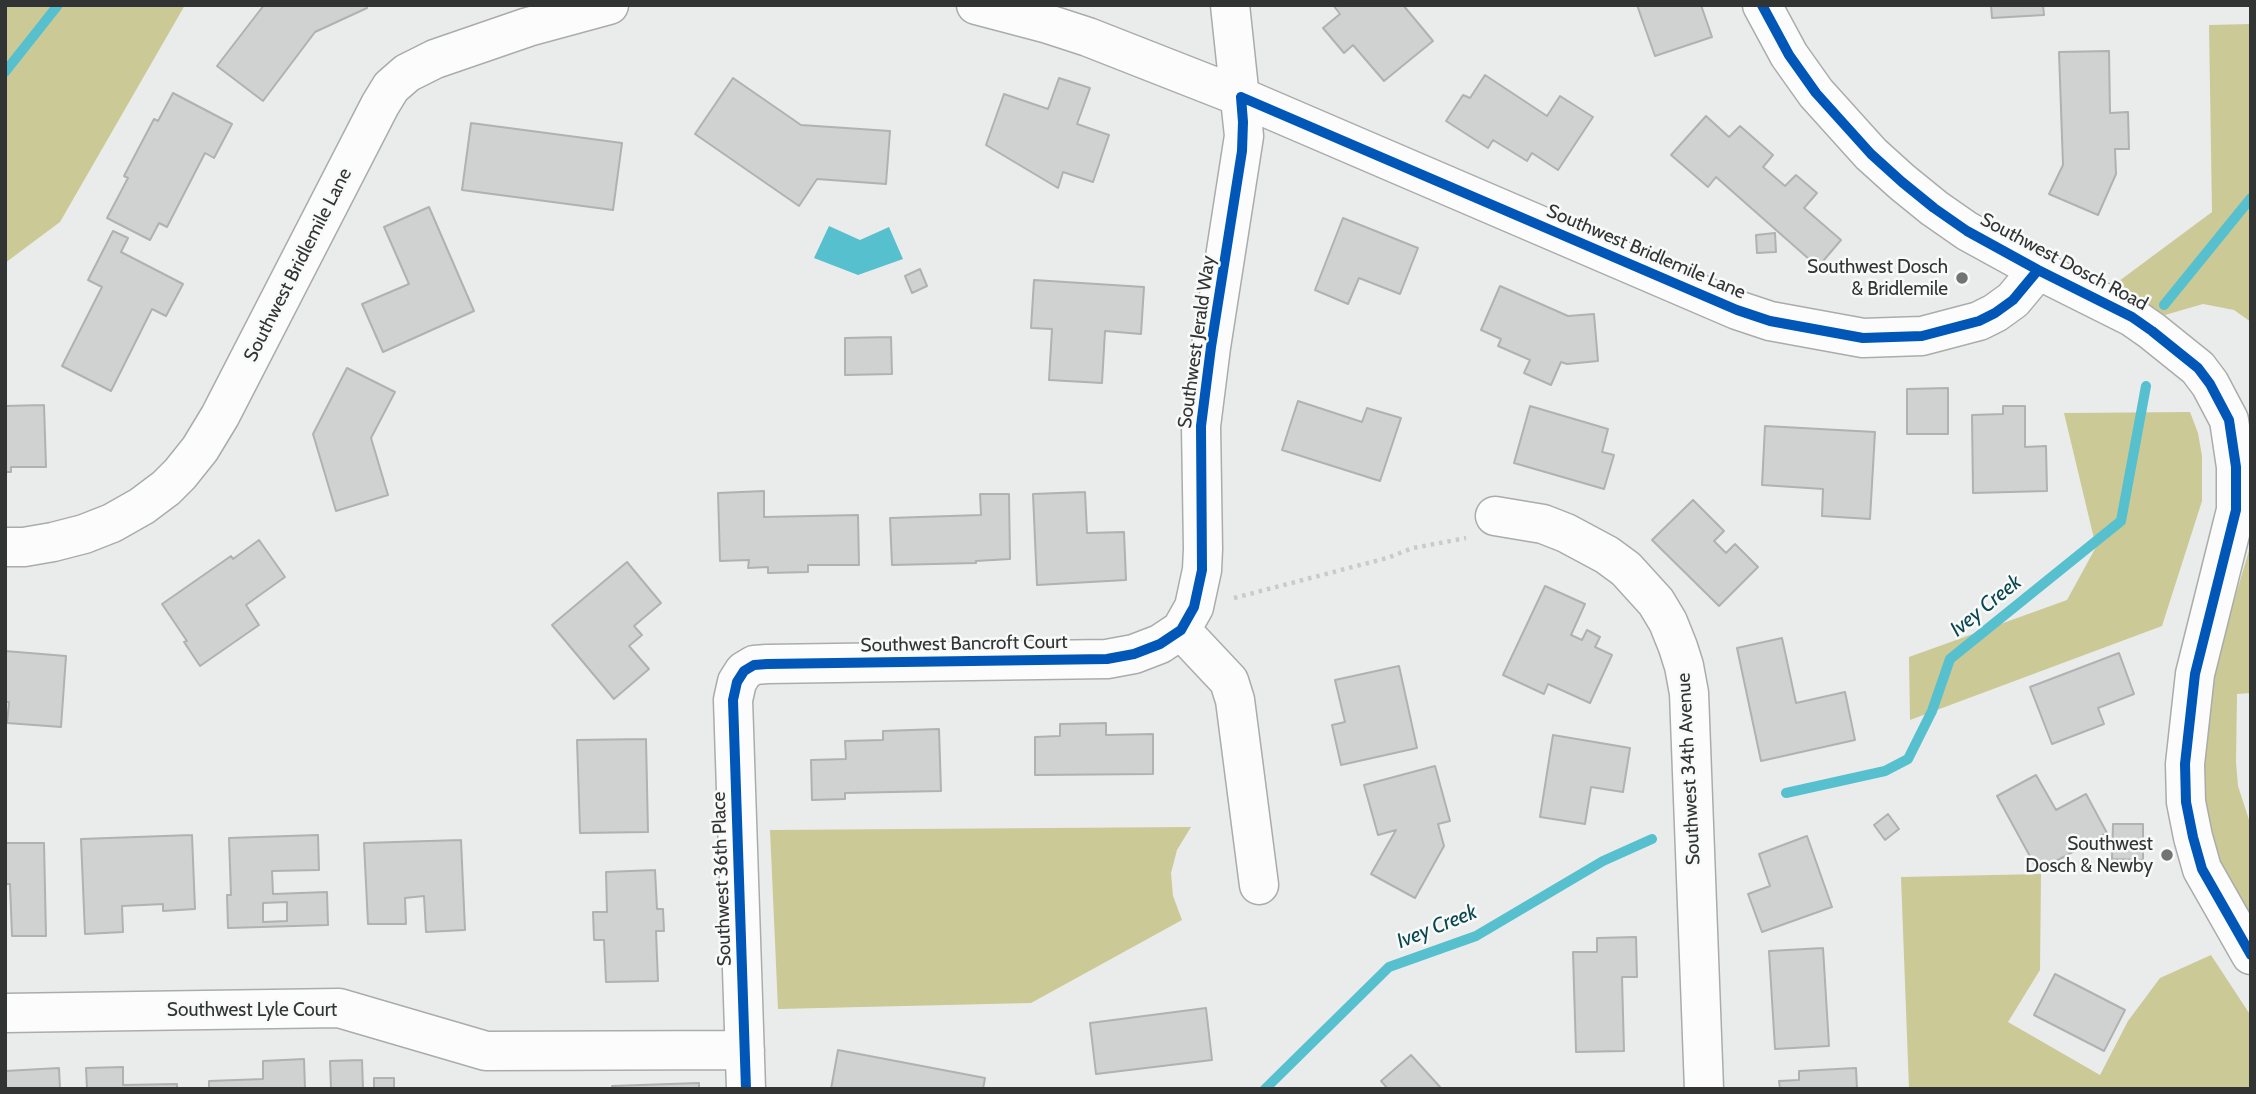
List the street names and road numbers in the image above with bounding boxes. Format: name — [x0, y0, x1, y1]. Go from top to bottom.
street label: Southwest Bridlemile Lane — [239, 164, 357, 366]
street label: Southwest Bridlemile Lane — [1543, 200, 1749, 304]
street label: Southwest Dosch Road — [1976, 208, 2152, 316]
street label: Southwest Jerald Way — [1174, 254, 1220, 430]
street label: Southwest Bancroft Court — [860, 631, 1068, 657]
street label: Southwest 34th Avenue — [1673, 672, 1705, 866]
street label: Southwest 36th Place — [708, 791, 736, 967]
street label: Southwest Lyle Court — [167, 999, 337, 1021]

